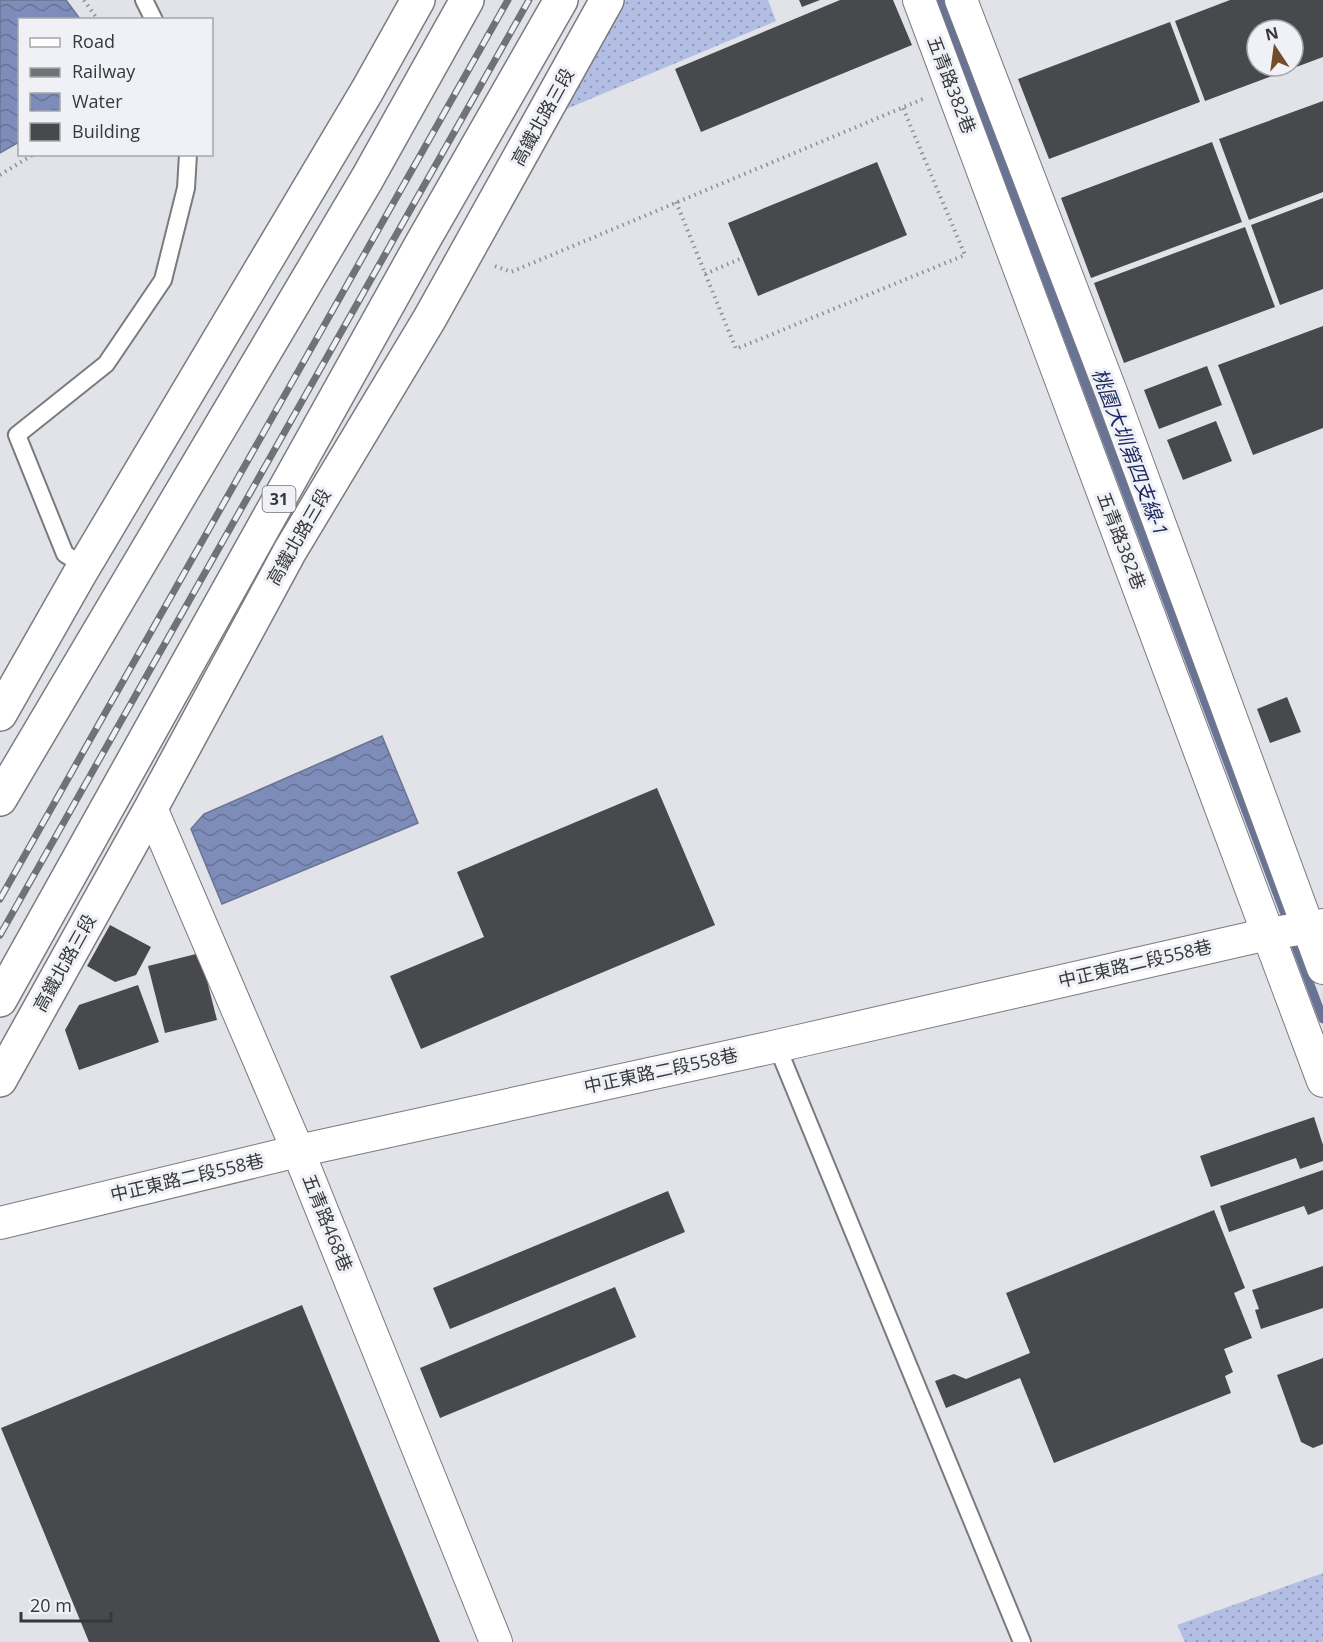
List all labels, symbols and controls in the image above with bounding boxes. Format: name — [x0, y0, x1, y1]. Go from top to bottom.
legend — [18, 18, 213, 156]
north arrow — [1245, 18, 1305, 78]
text: N — [1263, 21, 1280, 46]
text: Road — [72, 29, 115, 53]
street label: 五青路382巷 — [922, 32, 982, 137]
text: Railway — [72, 59, 136, 83]
street label: 高鐵北路三段 — [505, 63, 579, 170]
text: Water — [72, 89, 123, 113]
text: Building — [72, 119, 140, 143]
water label: 桃園大圳第四支線-1 — [1086, 364, 1175, 539]
street label: 高鐵北路三段 — [261, 484, 336, 589]
road number: 31 — [262, 486, 296, 512]
street label: 五青路382巷 — [1092, 488, 1152, 593]
street label: 高鐵北路三段 — [27, 909, 101, 1016]
street label: 中正東路二段558巷 — [1056, 934, 1214, 992]
street label: 中正東路二段558巷 — [582, 1042, 740, 1098]
street label: 中正東路二段558巷 — [108, 1148, 266, 1206]
street label: 五青路468巷 — [298, 1170, 358, 1275]
scale bar — [21, 1585, 111, 1623]
text: 20 m — [30, 1593, 72, 1617]

